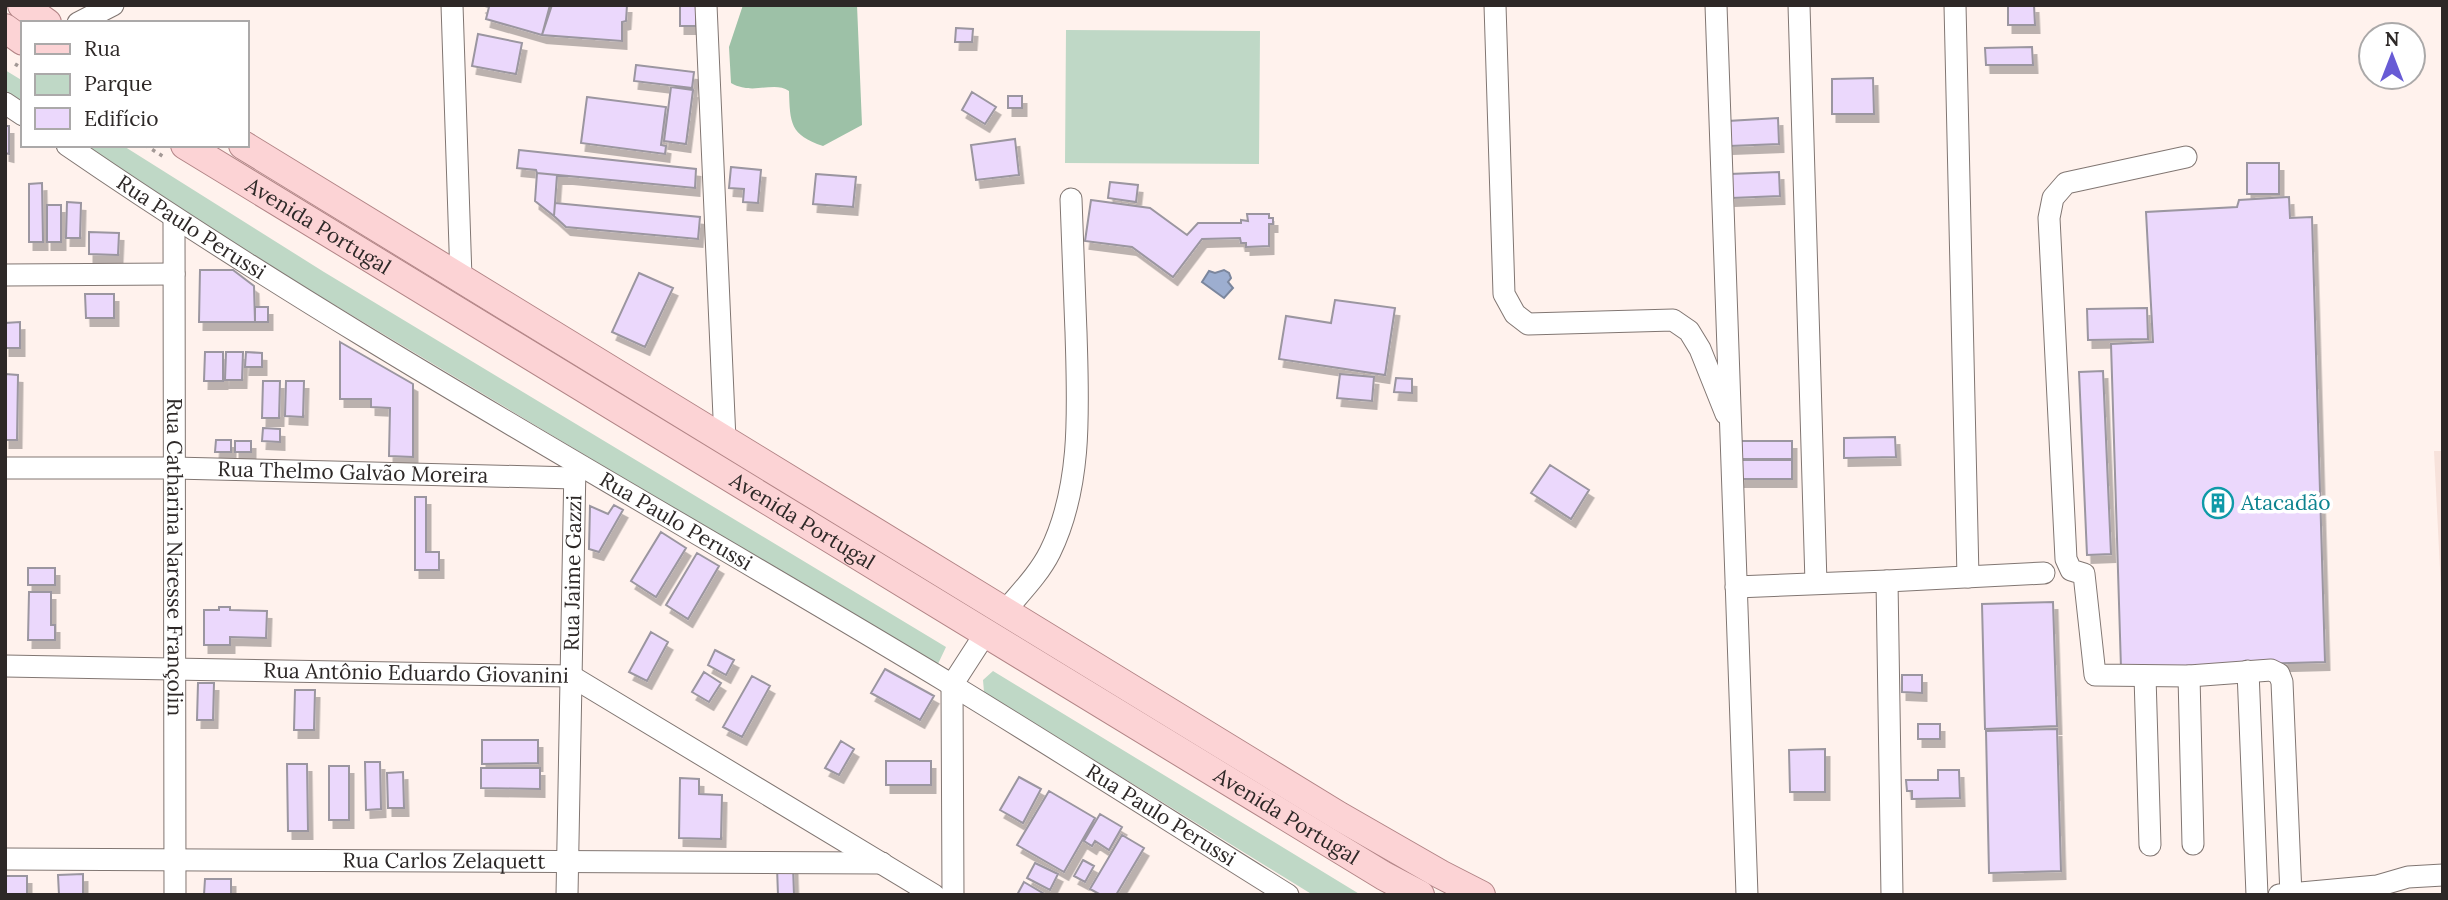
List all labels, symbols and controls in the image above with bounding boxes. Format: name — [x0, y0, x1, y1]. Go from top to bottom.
legend — [21, 21, 248, 147]
north arrow — [2357, 21, 2427, 91]
text: N — [2385, 27, 2400, 51]
text: Rua — [84, 35, 121, 62]
text: Parque — [84, 70, 152, 97]
text: Edifício — [84, 105, 159, 132]
street label: Rua Paulo Perussi — [112, 169, 271, 285]
street label: Avenida Portugal — [240, 171, 396, 280]
street label: Rua Catharina Naresse Françolin — [161, 398, 189, 716]
street label: Rua Thelmo Galvão Moreira — [217, 455, 489, 489]
street label: Rua Paulo Perussi — [595, 466, 757, 576]
street label: Avenida Portugal — [724, 466, 880, 575]
building icon: Atacadão — [2201, 486, 2235, 520]
place label: Atacadão — [2240, 489, 2331, 516]
street label: Rua Jaime Gazzi — [558, 495, 587, 651]
street label: Rua Antônio Eduardo Giovanini — [263, 657, 569, 689]
street label: Rua Paulo Perussi — [1081, 757, 1241, 872]
street label: Avenida Portugal — [1208, 761, 1364, 871]
street label: Rua Carlos Zelaquett — [342, 847, 546, 874]

